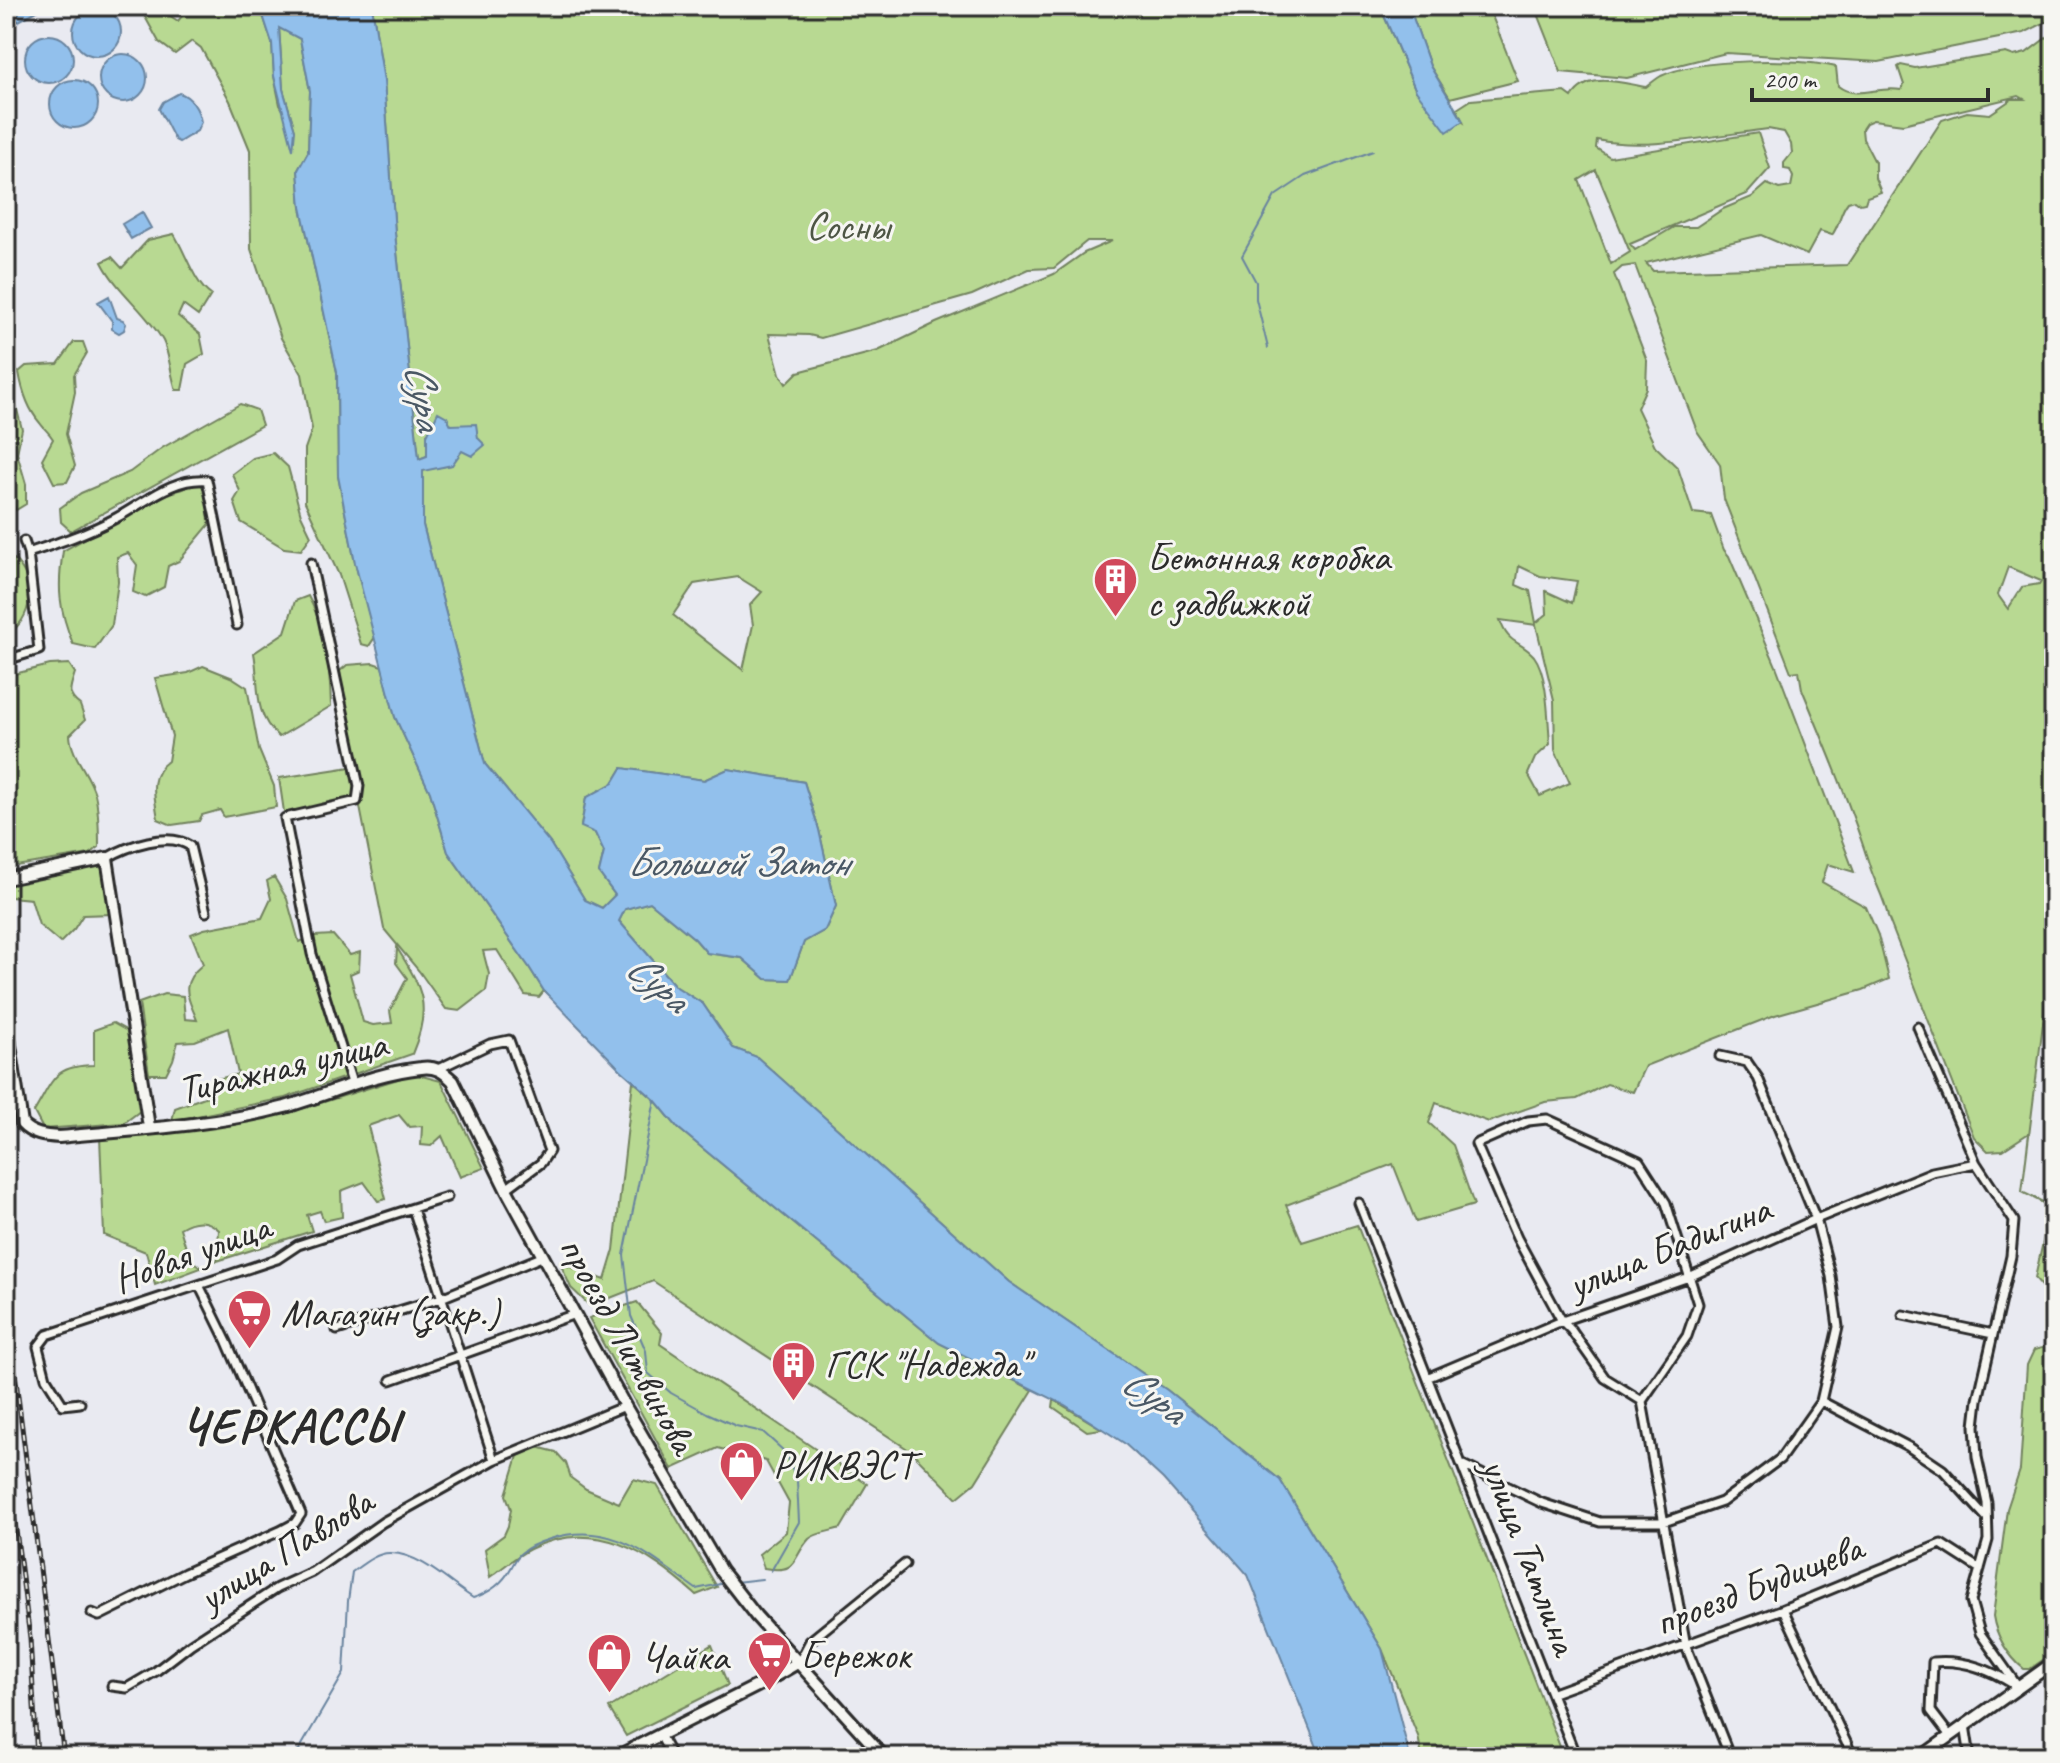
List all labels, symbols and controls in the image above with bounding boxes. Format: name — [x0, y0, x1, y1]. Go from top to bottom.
scale bar — [1752, 52, 1988, 102]
text: 200 m — [1764, 65, 1818, 95]
park label: Сосны — [806, 201, 893, 251]
water label: Сура — [393, 359, 457, 437]
place label: Бетонная коробка с задвижкой — [1147, 532, 1393, 628]
building icon: Бетонная коробка с задвижкой — [1092, 555, 1140, 618]
water label: Большой Затон — [626, 836, 854, 889]
water label: Сура — [616, 940, 703, 1027]
street label: Тиражная улица — [173, 1018, 394, 1115]
street label: улица Бадигина — [1559, 1183, 1780, 1311]
street label: Новая улица — [106, 1200, 280, 1304]
street label: проезд Литвинова — [548, 1227, 710, 1465]
supermarket icon: Магазин (закр.) — [226, 1288, 274, 1351]
place label: Магазин (закр.) — [281, 1288, 502, 1338]
building icon: ГСК "Надежда" — [770, 1339, 818, 1402]
place label: ГСК "Надежда" — [825, 1339, 1036, 1389]
water label: Сура — [1112, 1354, 1200, 1438]
district label: ЧЕРКАССЫ — [181, 1396, 407, 1456]
shop icon: РИКВЭСТ — [718, 1440, 766, 1503]
place label: РИКВЭСТ — [773, 1440, 924, 1490]
street label: улица Татлина — [1469, 1450, 1592, 1665]
street label: улица Павлова — [187, 1475, 385, 1624]
street label: проезд Будищева — [1647, 1521, 1873, 1647]
supermarket icon: Бережок — [745, 1630, 793, 1693]
place label: Бережок — [800, 1630, 913, 1680]
shop icon: Чайка — [586, 1632, 634, 1695]
place label: Чайка — [641, 1632, 731, 1682]

